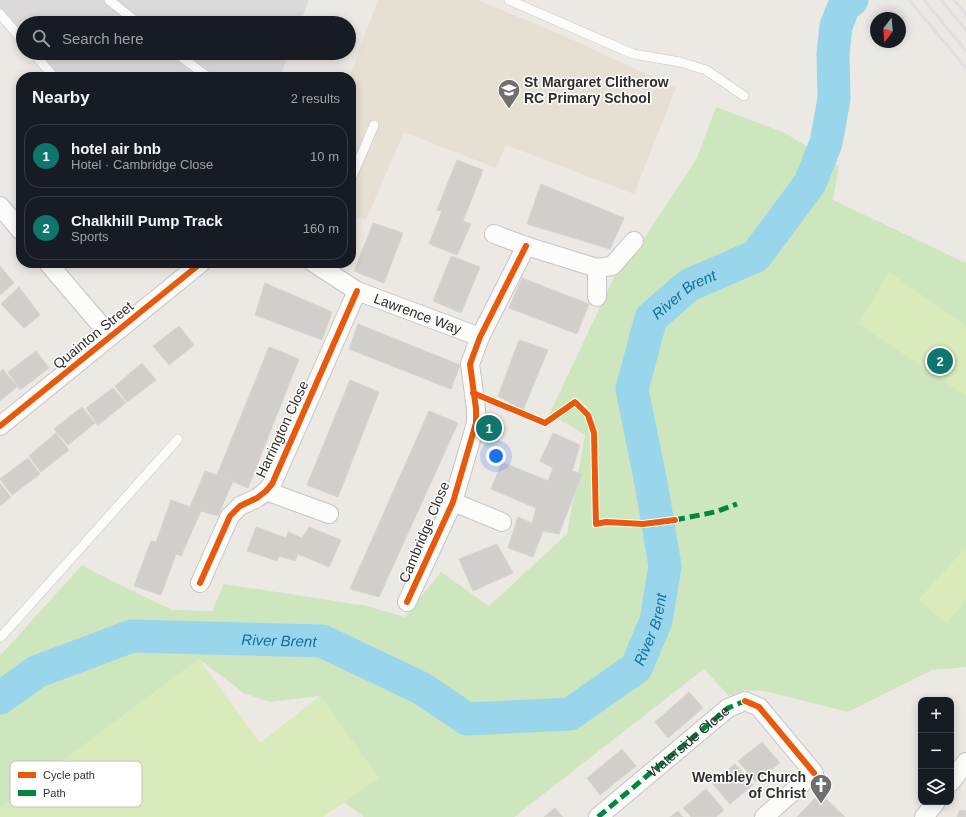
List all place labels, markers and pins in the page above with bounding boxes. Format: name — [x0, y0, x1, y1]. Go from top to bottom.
place label: St Margaret Clitherow RC Primary School — [524, 74, 669, 106]
school or university icon: St Margaret Clitherow RC Primary School — [496, 77, 522, 110]
pin: 2 — [927, 346, 953, 376]
pin: 1 — [476, 413, 502, 443]
place label: Wembley Church of Christ — [692, 769, 806, 801]
church icon: Wembley Church of Christ — [808, 772, 834, 805]

